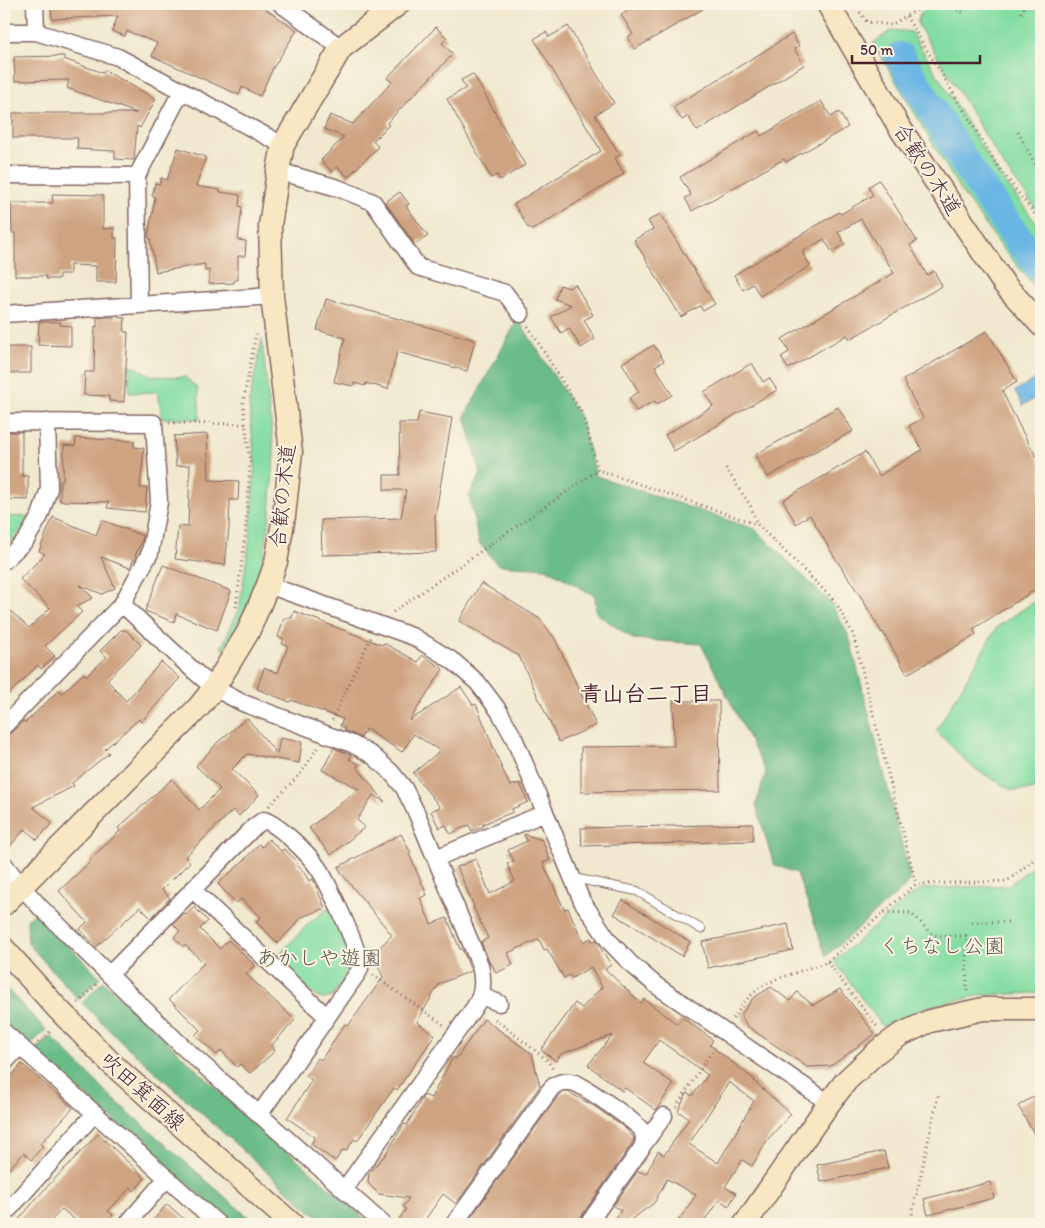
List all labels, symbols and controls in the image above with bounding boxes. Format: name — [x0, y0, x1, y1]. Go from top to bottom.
scale bar — [852, 32, 980, 64]
text: 50 m — [860, 41, 893, 59]
street label: 合歓の木道 — [889, 118, 967, 220]
street label: 合歓の木道 — [264, 442, 300, 550]
district label: 青山台二丁目 — [580, 680, 712, 707]
park label: くちなし公園 — [879, 933, 1005, 958]
park label: あかしや遊園 — [256, 945, 382, 970]
street label: 吹田箕面線 — [96, 1047, 190, 1135]

